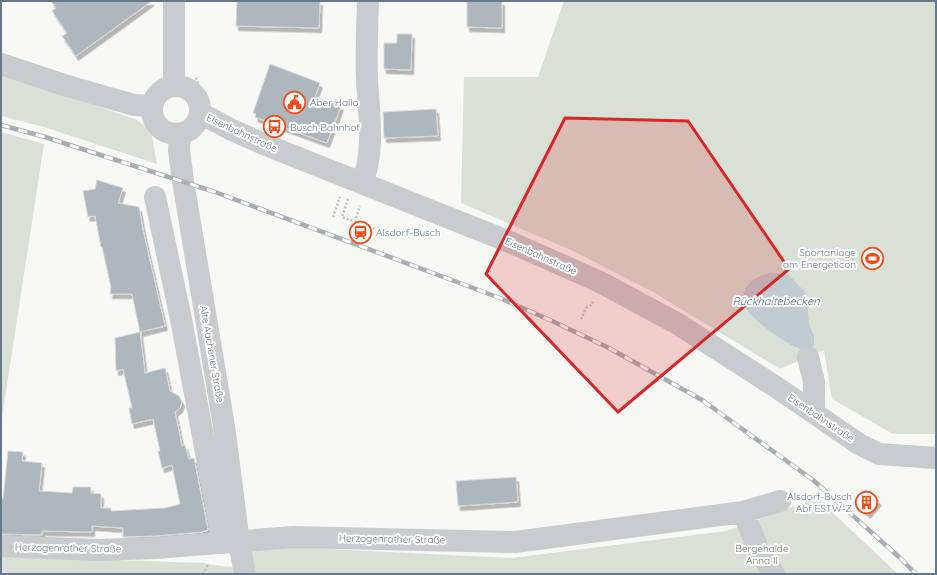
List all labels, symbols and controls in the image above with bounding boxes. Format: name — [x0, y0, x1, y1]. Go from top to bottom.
public building icon: Aber Hallo — [281, 89, 307, 115]
place label: Aber Hallo — [310, 96, 359, 109]
street label: Eisenbahnstraße — [204, 111, 280, 155]
bus stop icon: Busch Bahnhof — [261, 114, 287, 140]
place label: Busch Bahnhof — [290, 121, 360, 134]
station icon: Alsdorf-Busch — [347, 219, 373, 245]
place label: Alsdorf-Busch — [376, 226, 441, 239]
street label: Eisenbahnstraße — [503, 234, 579, 278]
sports icon: Sportanlage am Energeticon — [859, 245, 885, 271]
place label: Sportanlage am Energeticon — [783, 246, 856, 271]
water label: Rückhaltebecken — [732, 294, 820, 308]
street label: Alte Aachener Straße — [197, 305, 227, 404]
street label: Eisenbahnstraße — [785, 391, 857, 445]
building icon: Alsdorf-Busch Abf ESTW-Z — [854, 489, 880, 515]
place label: Alsdorf-Busch Abf ESTW-Z — [787, 490, 852, 515]
street label: Herzogenrather Straße — [339, 532, 446, 546]
street label: Herzogenrather Straße — [15, 541, 122, 555]
park label: Bergehalde Anna II — [735, 542, 789, 567]

